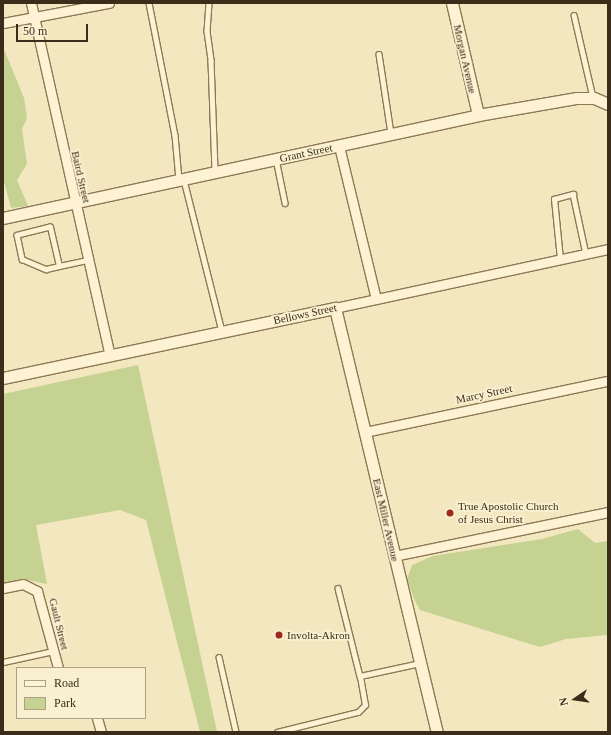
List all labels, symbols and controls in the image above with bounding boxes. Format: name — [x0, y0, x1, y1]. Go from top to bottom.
scale bar — [18, 16, 90, 42]
street label: Morgan Avenue — [451, 23, 479, 95]
text: 50 m — [23, 24, 47, 38]
street label: Grant Street — [278, 141, 334, 165]
street label: Baird Street — [69, 150, 93, 204]
street label: Bellows Street — [272, 301, 338, 327]
street label: Marcy Street — [455, 382, 513, 406]
street label: East Miller Avenue — [370, 477, 402, 563]
place label: True Apostolic Church of Jesus Christ — [458, 500, 559, 526]
marker: True Apostolic Church of Jesus Christ — [445, 508, 455, 518]
street label: Gault Street — [46, 597, 72, 651]
place label: Involta-Akron — [287, 628, 350, 642]
marker: Involta-Akron — [274, 630, 284, 640]
legend — [16, 667, 146, 719]
text: Road — [54, 676, 79, 690]
north arrow — [555, 679, 595, 719]
text: Park — [54, 696, 76, 710]
text: N — [557, 696, 570, 707]

